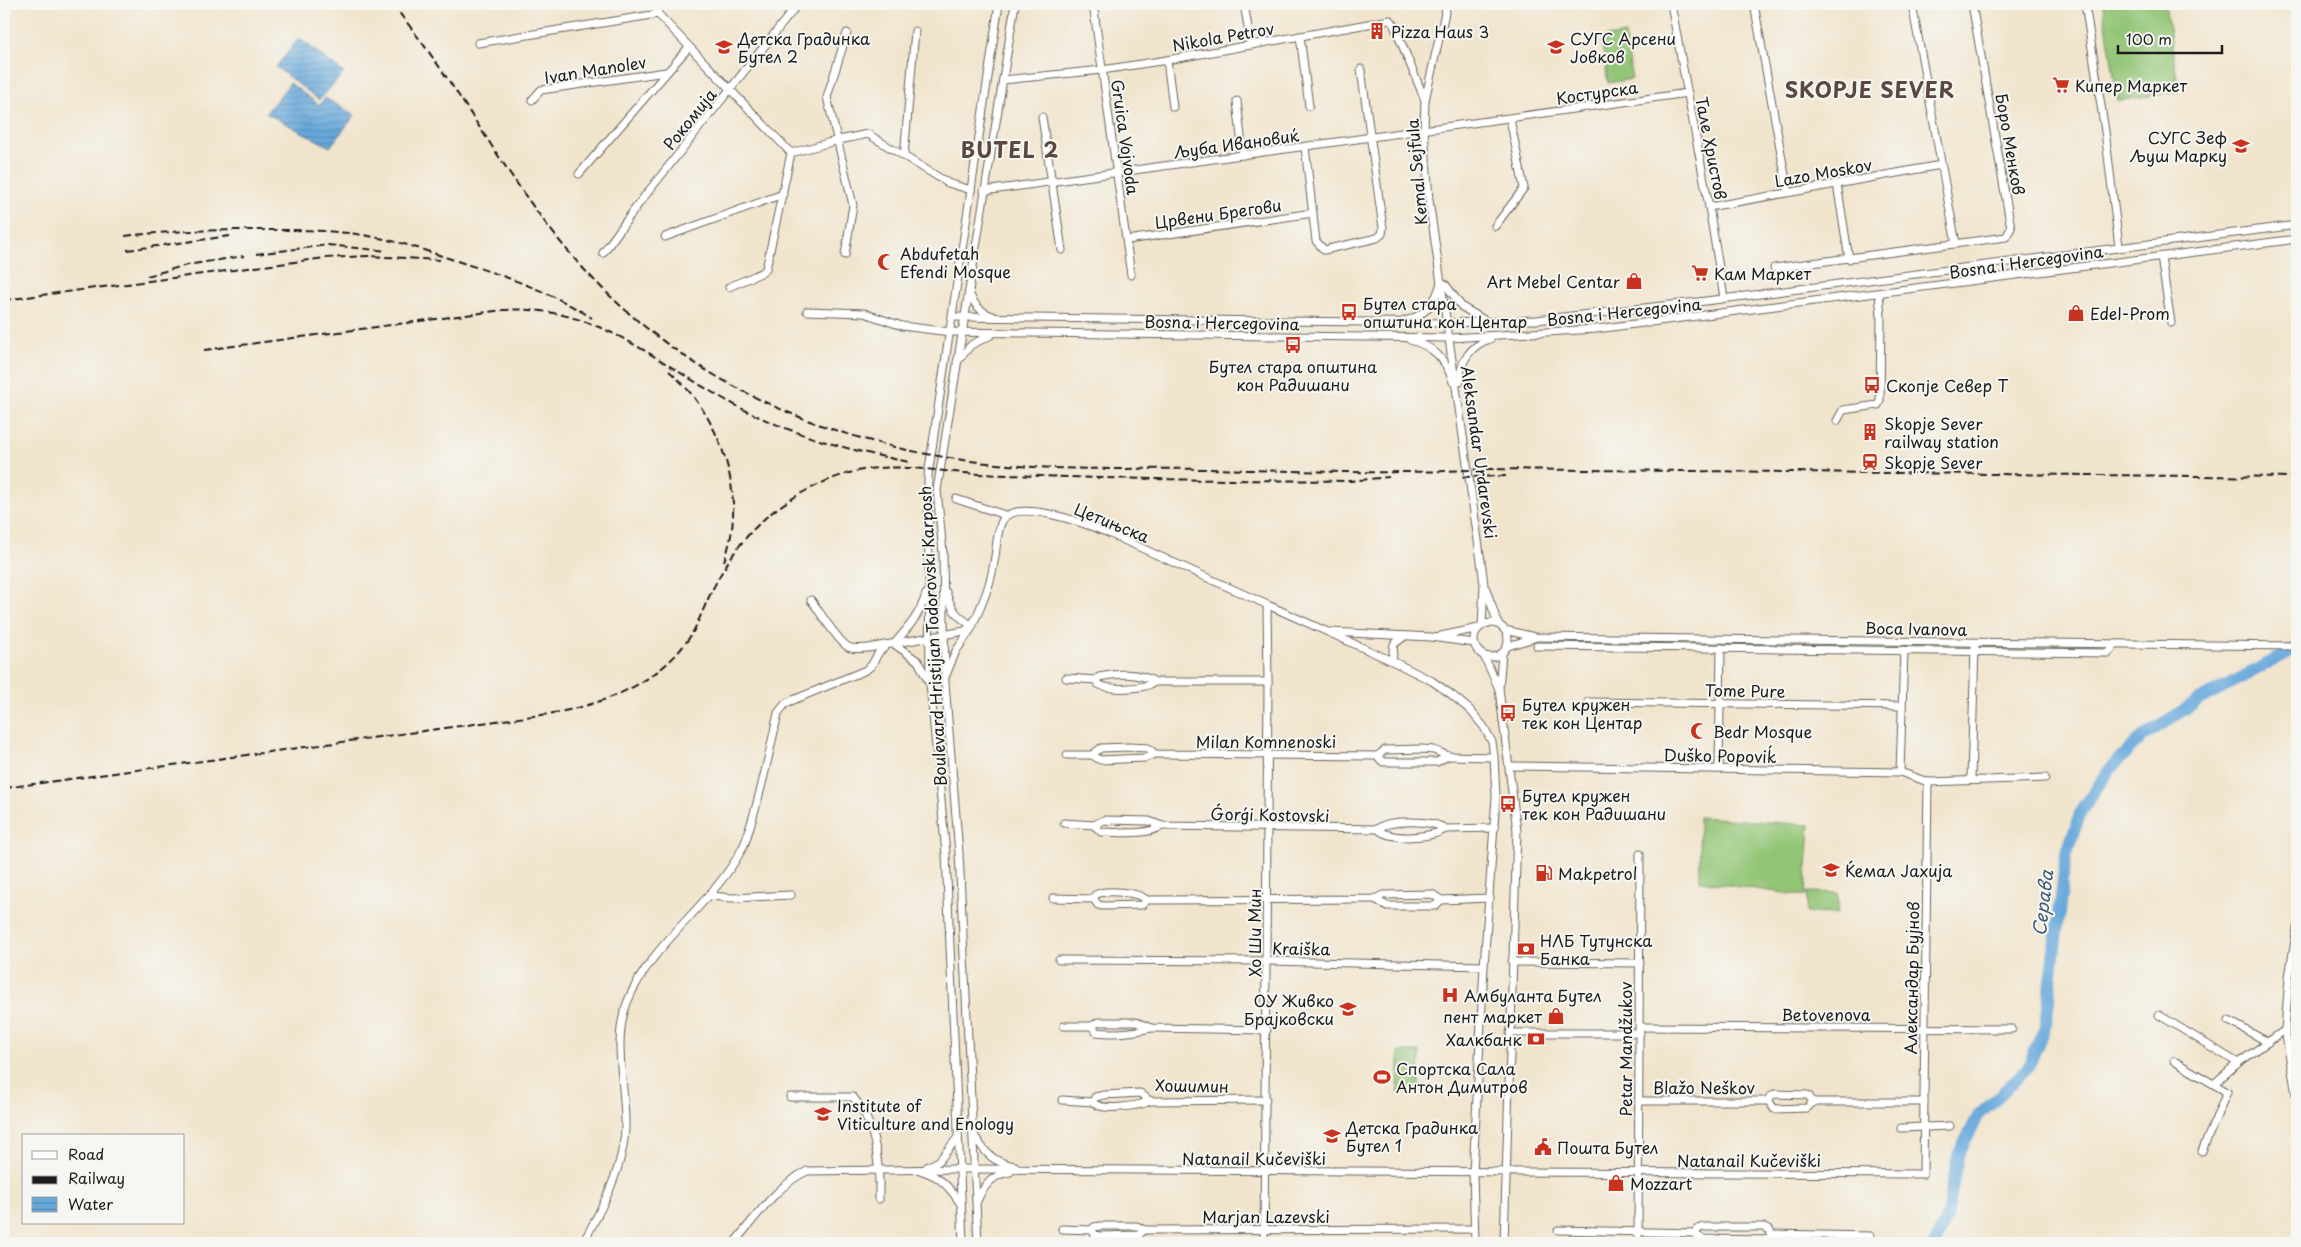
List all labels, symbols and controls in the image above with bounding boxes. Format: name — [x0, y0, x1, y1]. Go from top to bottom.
street label: Nikola Petrov — [1170, 15, 1276, 57]
place label: Pizza Haus 3 — [1391, 19, 1489, 43]
building icon: Pizza Haus 3 — [1367, 21, 1387, 41]
scale bar — [2118, 22, 2222, 54]
place label: Детска Градинка Бутел 2 — [737, 26, 870, 68]
place label: СУГС Арсени Јовков — [1570, 26, 1676, 68]
text: 100 m — [2126, 27, 2172, 50]
school or university icon: Детска Градинка Бутел 2 — [714, 37, 734, 57]
school or university icon: СУГС Арсени Јовков — [1546, 37, 1566, 57]
street label: Ivan Manolev — [542, 49, 648, 89]
district label: SKOPJE SEVER — [1785, 73, 1955, 105]
place label: Кипер Маркет — [2075, 73, 2188, 97]
street label: Костурска — [1555, 74, 1639, 110]
supermarket icon: Кипер Маркет — [2051, 75, 2071, 95]
street label: Gruica Vojvoda — [1106, 78, 1146, 196]
street label: Рокомија — [657, 83, 721, 155]
street label: Боро Менков — [1990, 91, 2032, 197]
street label: Тале Христов — [1690, 94, 1734, 202]
street label: Kemal Sejfula — [1399, 118, 1433, 226]
street label: Љуба Ивановиќ — [1172, 122, 1301, 164]
place label: СУГС Зеф Љуш Марку — [2130, 125, 2227, 167]
district label: BUTEL 2 — [961, 133, 1059, 165]
school or university icon: СУГС Зеф Љуш Марку — [2231, 136, 2251, 156]
street label: Lazo Moskov — [1772, 152, 1874, 192]
street label: Црвени Брегови — [1153, 192, 1283, 234]
street label: Bosna i Hercegovina — [1947, 238, 2105, 284]
place label: Abdufetah Efendi Mosque — [900, 241, 1011, 283]
mosque icon: Abdufetah Efendi Mosque — [876, 252, 896, 272]
place label: Кам Маркет — [1714, 261, 1811, 285]
supermarket icon: Кам Маркет — [1690, 263, 1710, 283]
place label: Art Mebel Centar — [1487, 269, 1621, 293]
shop icon: Art Mebel Centar — [1624, 271, 1644, 291]
place label: Бутел стара општина кон Центар — [1363, 291, 1527, 333]
street label: Bosna i Hercegovina — [1546, 291, 1703, 331]
place label: Edel-Prom — [2090, 301, 2170, 325]
bus stop icon: Бутел стара општина кон Центар — [1339, 302, 1359, 322]
shop icon: Edel-Prom — [2066, 303, 2086, 323]
street label: Bosna i Hercegovina — [1144, 309, 1300, 335]
bus stop icon: Бутел стара општина кон Радишани — [1283, 335, 1303, 355]
place label: Бутел стара општина кон Радишани — [1209, 354, 1377, 396]
street label: Aleksandar Urdarevski — [1456, 364, 1504, 540]
place label: Скопје Север Т — [1886, 373, 2008, 397]
bus stop icon: Скопје Север Т — [1862, 375, 1882, 395]
place label: Skopje Sever railway station — [1884, 411, 1999, 453]
building icon: Skopje Sever railway station — [1860, 422, 1880, 442]
place label: Skopje Sever — [1884, 450, 1983, 474]
station icon: Skopje Sever — [1860, 452, 1880, 472]
street label: Boulevard Hristijan Todorovski Karposh — [912, 485, 952, 787]
street label: Цетињска — [1071, 496, 1153, 548]
street label: Boca Ivanova — [1865, 615, 1967, 641]
street label: Tome Pure — [1705, 677, 1786, 703]
place label: Бутел кружен тек кон Центар — [1522, 692, 1642, 734]
bus stop icon: Бутел кружен тек кон Центар — [1498, 703, 1518, 723]
place label: Bedr Mosque — [1713, 719, 1812, 743]
mosque icon: Bedr Mosque — [1689, 721, 1709, 741]
street label: Milan Komnenoski — [1196, 729, 1336, 753]
street label: Duško Popoviḱ — [1663, 742, 1777, 768]
place label: Бутел кружен тек кон Радишани — [1522, 783, 1666, 825]
bus stop icon: Бутел кружен тек кон Радишани — [1498, 794, 1518, 814]
street label: Ǵorǵi Kostovski — [1210, 801, 1330, 827]
place label: Ќемал Јахија — [1845, 858, 1952, 882]
school or university icon: Ќемал Јахија — [1821, 860, 1841, 880]
place label: Makpetrol — [1558, 861, 1637, 885]
fuel station icon: Makpetrol — [1534, 863, 1554, 883]
water label: Серава — [2025, 868, 2060, 938]
street label: Хо Ши Мин — [1242, 889, 1266, 977]
street label: Александар Бујнов — [1898, 901, 1924, 1055]
place label: НЛБ Тутунска Банка — [1540, 928, 1652, 970]
street label: Kraiška — [1272, 935, 1330, 961]
bank icon: НЛБ Тутунска Банка — [1516, 939, 1536, 959]
street label: Petar Mandžukov — [1613, 982, 1637, 1116]
place label: Амбуланта Бутел — [1464, 983, 1601, 1007]
hospital icon: Амбуланта Бутел — [1440, 985, 1460, 1005]
place label: ОУ Живко Брајковски — [1244, 988, 1334, 1030]
school or university icon: ОУ Живко Брајковски — [1338, 999, 1358, 1019]
street label: Betovenova — [1782, 1002, 1871, 1026]
place label: пент маркет — [1443, 1004, 1542, 1028]
shop icon: пент маркет — [1546, 1006, 1566, 1026]
place label: Халкбанк — [1446, 1027, 1522, 1051]
bank icon: Халкбанк — [1526, 1029, 1546, 1049]
place label: Спортска Сала Антон Димитров — [1396, 1056, 1528, 1098]
sports icon: Спортска Сала Антон Димитров — [1372, 1067, 1392, 1087]
street label: Хошимин — [1155, 1072, 1229, 1098]
street label: Blažo Neškov — [1653, 1075, 1755, 1099]
place label: Institute of Viticulture and Enology — [837, 1093, 1014, 1135]
school or university icon: Institute of Viticulture and Enology — [813, 1104, 833, 1124]
place label: Детска Градинка Бутел 1 — [1345, 1115, 1478, 1157]
school or university icon: Детска Градинка Бутел 1 — [1322, 1126, 1342, 1146]
legend — [22, 1134, 185, 1224]
place label: Пошта Бутел — [1557, 1135, 1658, 1159]
public building icon: Пошта Бутел — [1533, 1137, 1553, 1157]
text: Road — [68, 1142, 104, 1165]
street label: Natanail Kučeviški — [1182, 1146, 1326, 1170]
street label: Natanail Kučeviški — [1677, 1148, 1821, 1172]
text: Railway — [68, 1166, 125, 1189]
place label: Mozzart — [1630, 1171, 1693, 1195]
shop icon: Mozzart — [1606, 1173, 1626, 1193]
text: Water — [68, 1192, 113, 1215]
street label: Marjan Lazevski — [1202, 1204, 1330, 1228]

